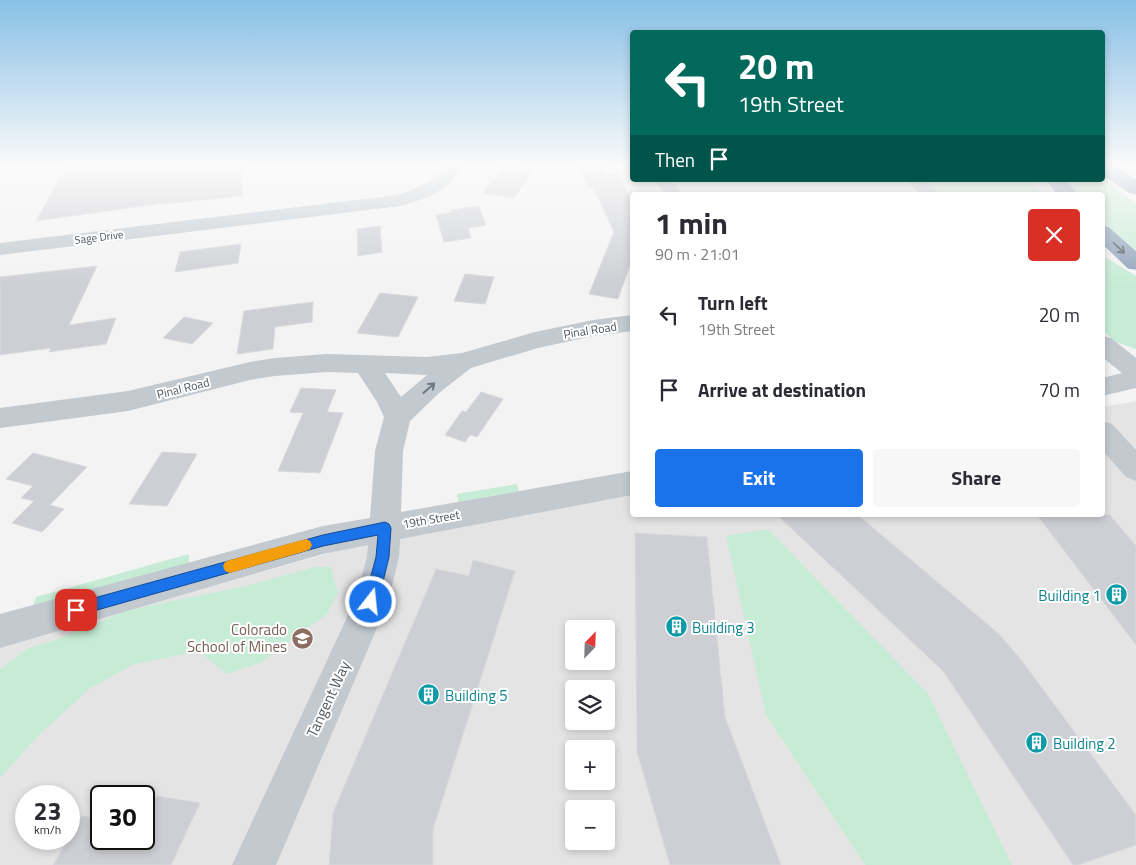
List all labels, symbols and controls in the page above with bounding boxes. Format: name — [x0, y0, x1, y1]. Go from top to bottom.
text: 20 m — [738, 39, 814, 93]
icon: left — [655, 50, 720, 115]
text: 19th Street — [738, 87, 844, 121]
text: Then — [655, 145, 695, 174]
icon: arrive — [705, 145, 733, 173]
text: 1 min — [655, 200, 728, 246]
button: close — [1028, 209, 1080, 261]
street label: Sage Drive — [74, 226, 125, 248]
text: 90 m · 21:01 — [655, 242, 740, 266]
one-way arrow — [1113, 242, 1126, 253]
text: Turn left — [698, 288, 768, 317]
text: 20 m — [1039, 300, 1080, 329]
icon: left — [655, 301, 683, 329]
street label: Pinal Road — [562, 316, 618, 344]
text: 19th Street — [698, 317, 775, 341]
street label: Pinal Road — [155, 372, 211, 404]
text: Arrive at destination — [698, 375, 866, 404]
text: 70 m — [1039, 375, 1080, 404]
icon: arrive — [655, 376, 683, 404]
one-way arrow — [422, 382, 435, 394]
button: Exit — [655, 449, 863, 507]
button: Share — [873, 449, 1080, 507]
street label: 19th Street — [401, 505, 462, 533]
position arrow — [344, 575, 396, 627]
building icon: Building 1 — [1105, 583, 1129, 607]
place label: Building 1 — [1038, 584, 1101, 607]
pin — [55, 589, 97, 631]
icon: arrive — [62, 596, 90, 624]
building icon: Building 3 — [664, 615, 688, 639]
place label: Building 3 — [692, 616, 755, 639]
place label: Colorado School of Mines — [187, 618, 287, 658]
north arrow — [565, 620, 615, 670]
map controls — [565, 620, 615, 850]
school or university icon: Colorado School of Mines — [291, 626, 315, 650]
street label: Tangent Way — [300, 657, 356, 741]
button: layers — [565, 680, 615, 730]
building icon: Building 5 — [417, 683, 441, 707]
place label: Building 5 — [445, 684, 508, 707]
building icon: Building 2 — [1025, 731, 1049, 755]
place label: Building 2 — [1053, 732, 1116, 755]
button: + — [565, 740, 615, 790]
speed limit sign: 30 — [90, 785, 155, 850]
text: 23 — [33, 792, 62, 830]
button: − — [565, 800, 615, 850]
text: km/h — [34, 820, 61, 839]

